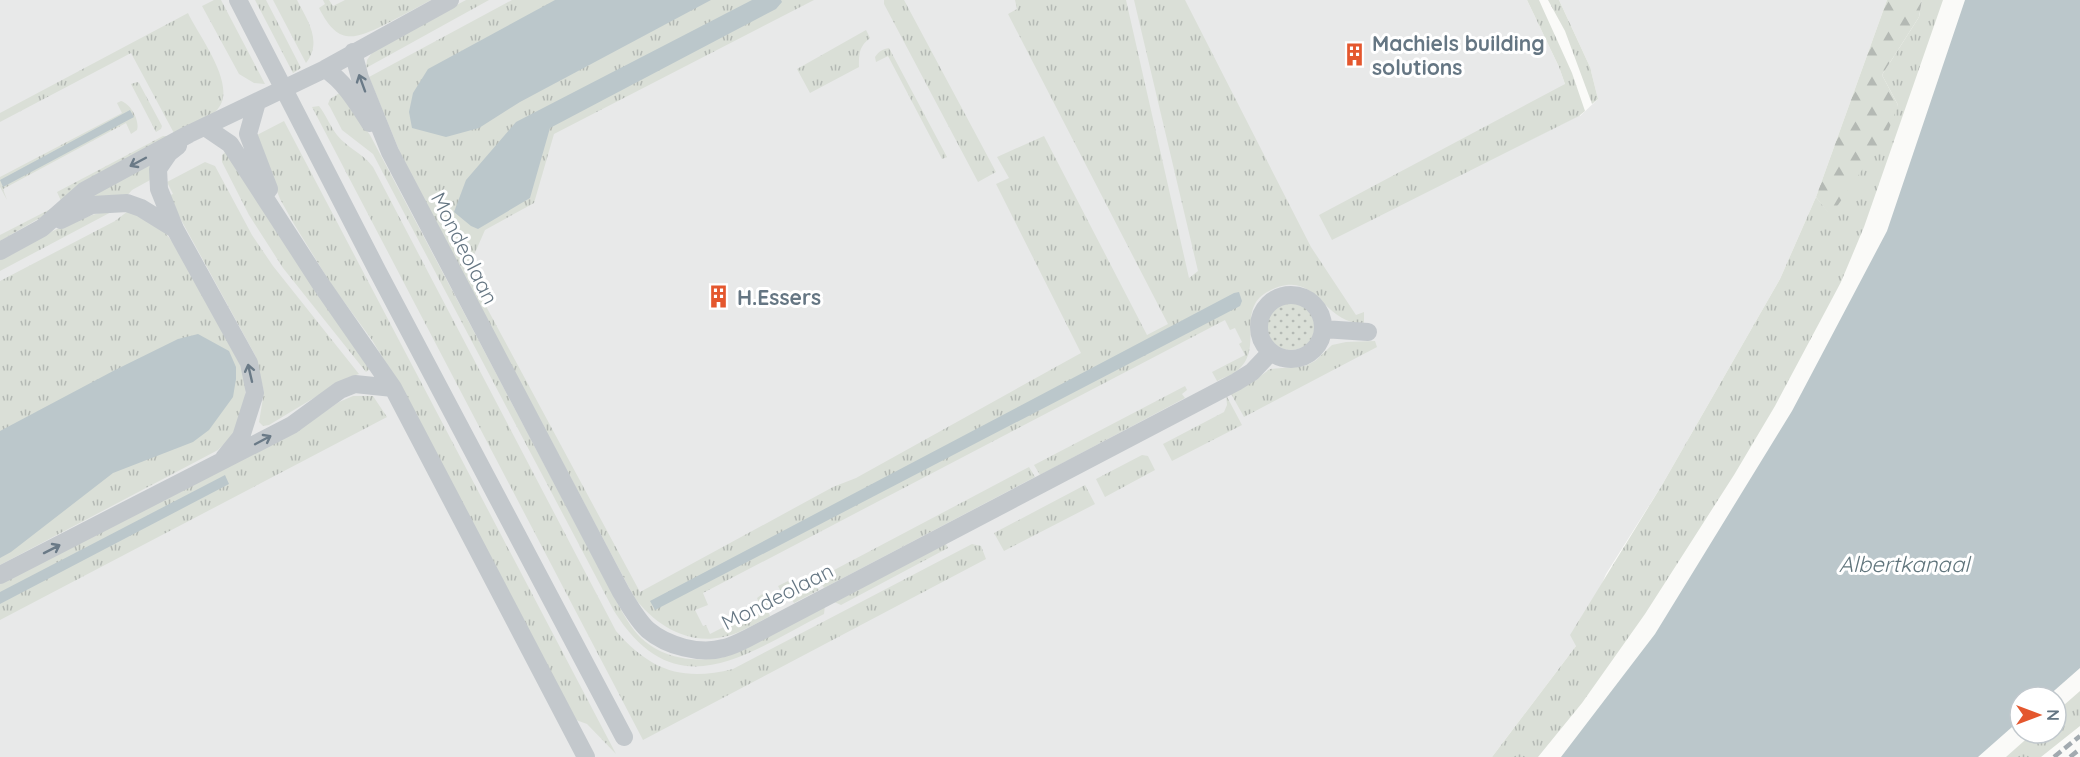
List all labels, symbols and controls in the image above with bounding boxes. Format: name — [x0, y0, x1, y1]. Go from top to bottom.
place label: Machiels building solutions — [1372, 30, 1545, 80]
building icon: Machiels building solutions — [1341, 42, 1367, 68]
one-way arrow — [356, 74, 367, 92]
one-way arrow — [129, 157, 147, 168]
street label: Mondeolaan — [426, 188, 504, 308]
building icon: H.Essers — [706, 284, 732, 310]
place label: H.Essers — [737, 284, 821, 310]
one-way arrow — [244, 364, 256, 383]
one-way arrow — [254, 434, 271, 446]
one-way arrow — [43, 543, 60, 555]
water label: Albertkanaal — [1839, 550, 1972, 578]
street label: Mondeolaan — [717, 557, 837, 635]
north arrow — [2008, 685, 2068, 745]
text: N — [2043, 709, 2063, 721]

